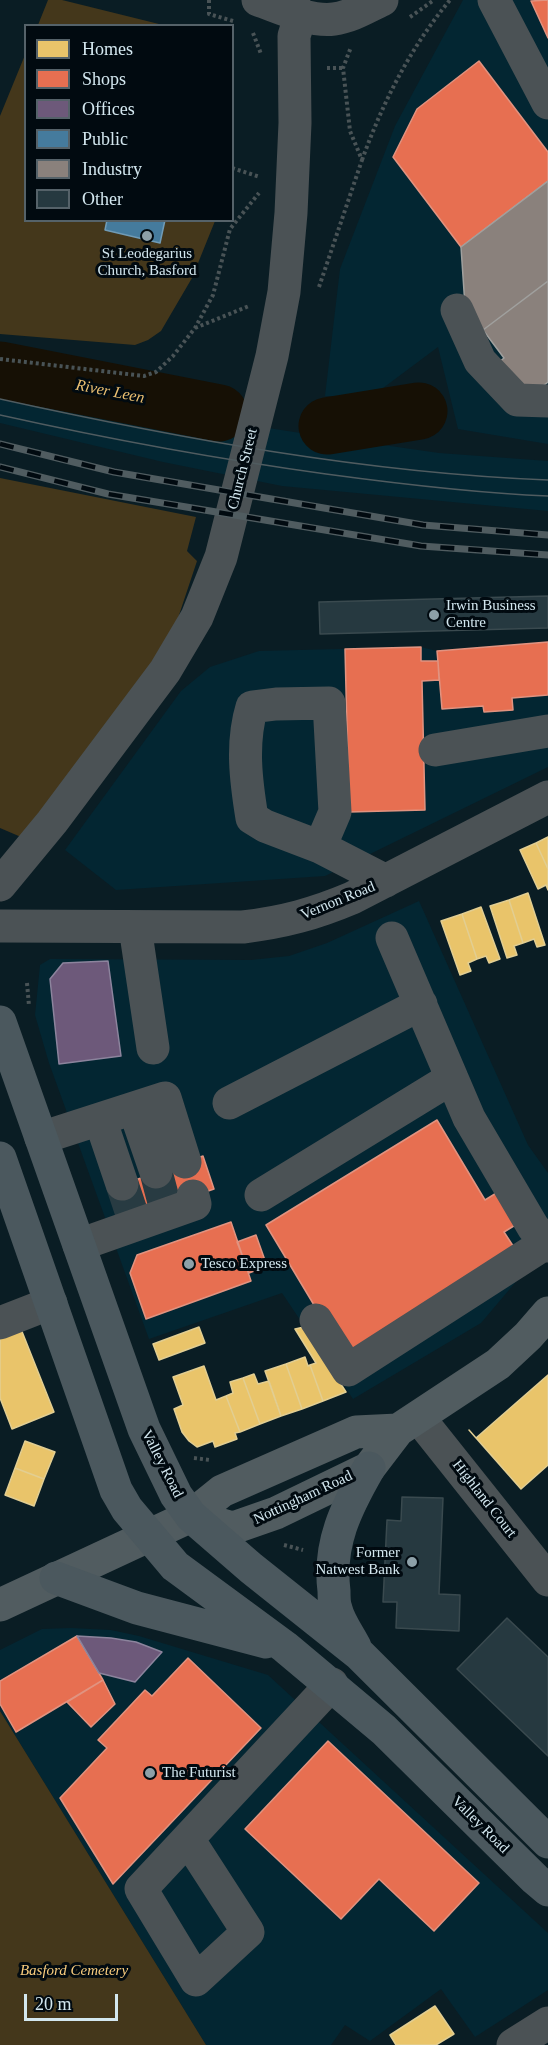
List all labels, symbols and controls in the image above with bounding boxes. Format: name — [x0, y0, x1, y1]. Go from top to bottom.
legend — [24, 24, 234, 222]
text: Homes — [82, 39, 133, 59]
text: Shops — [82, 69, 126, 89]
text: Offices — [82, 99, 135, 119]
text: Public — [82, 129, 128, 149]
text: Industry — [82, 159, 142, 179]
text: Other — [82, 189, 123, 209]
marker: St Leodegarius Church, Basford — [140, 229, 154, 243]
place label: St Leodegarius Church, Basford — [97, 245, 197, 280]
water label: River Leen — [74, 376, 146, 408]
street label: Church Street — [224, 427, 262, 511]
place label: Irwin Business Centre — [446, 597, 536, 632]
marker: Irwin Business Centre — [427, 608, 441, 622]
street label: Vernon Road — [298, 878, 378, 924]
place label: Tesco Express — [201, 1255, 287, 1273]
marker: Tesco Express — [182, 1257, 196, 1271]
street label: Valley Road — [137, 1427, 187, 1501]
street label: Highland Court — [448, 1457, 520, 1541]
street label: Nottingham Road — [251, 1467, 355, 1529]
place label: Former Natwest Bank — [315, 1544, 400, 1579]
marker: Former Natwest Bank — [405, 1555, 419, 1569]
place label: The Futurist — [162, 1764, 236, 1782]
marker: The Futurist — [143, 1766, 157, 1780]
street label: Valley Road — [448, 1793, 512, 1857]
park label: Basford Cemetery — [20, 1962, 128, 1980]
scale bar — [27, 1982, 122, 2020]
text: 20 m — [35, 1994, 72, 2014]

